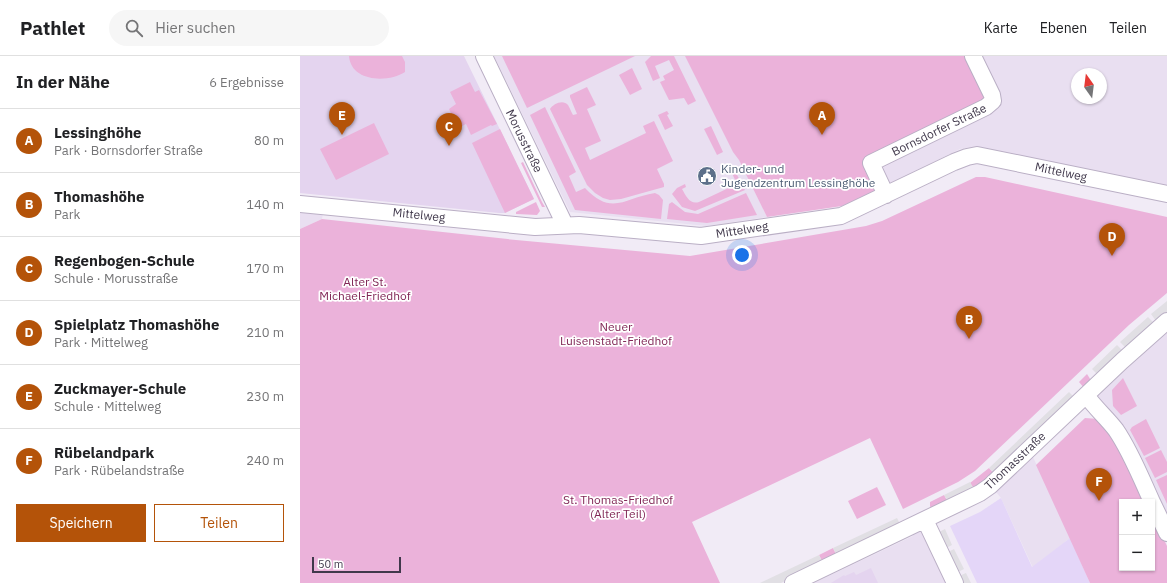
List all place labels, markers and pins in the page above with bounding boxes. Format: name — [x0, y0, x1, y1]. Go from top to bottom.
pin: E — [329, 102, 355, 135]
pin: A — [809, 102, 835, 135]
pin: C — [436, 113, 462, 146]
place label: Kinder- und Jugendzentrum Lessinghöhe — [721, 161, 876, 190]
public building icon: Kinder- und Jugendzentrum Lessinghöhe — [696, 165, 718, 187]
pin: D — [1099, 223, 1125, 256]
pin: B — [956, 306, 982, 339]
pin: F — [1086, 468, 1112, 501]

